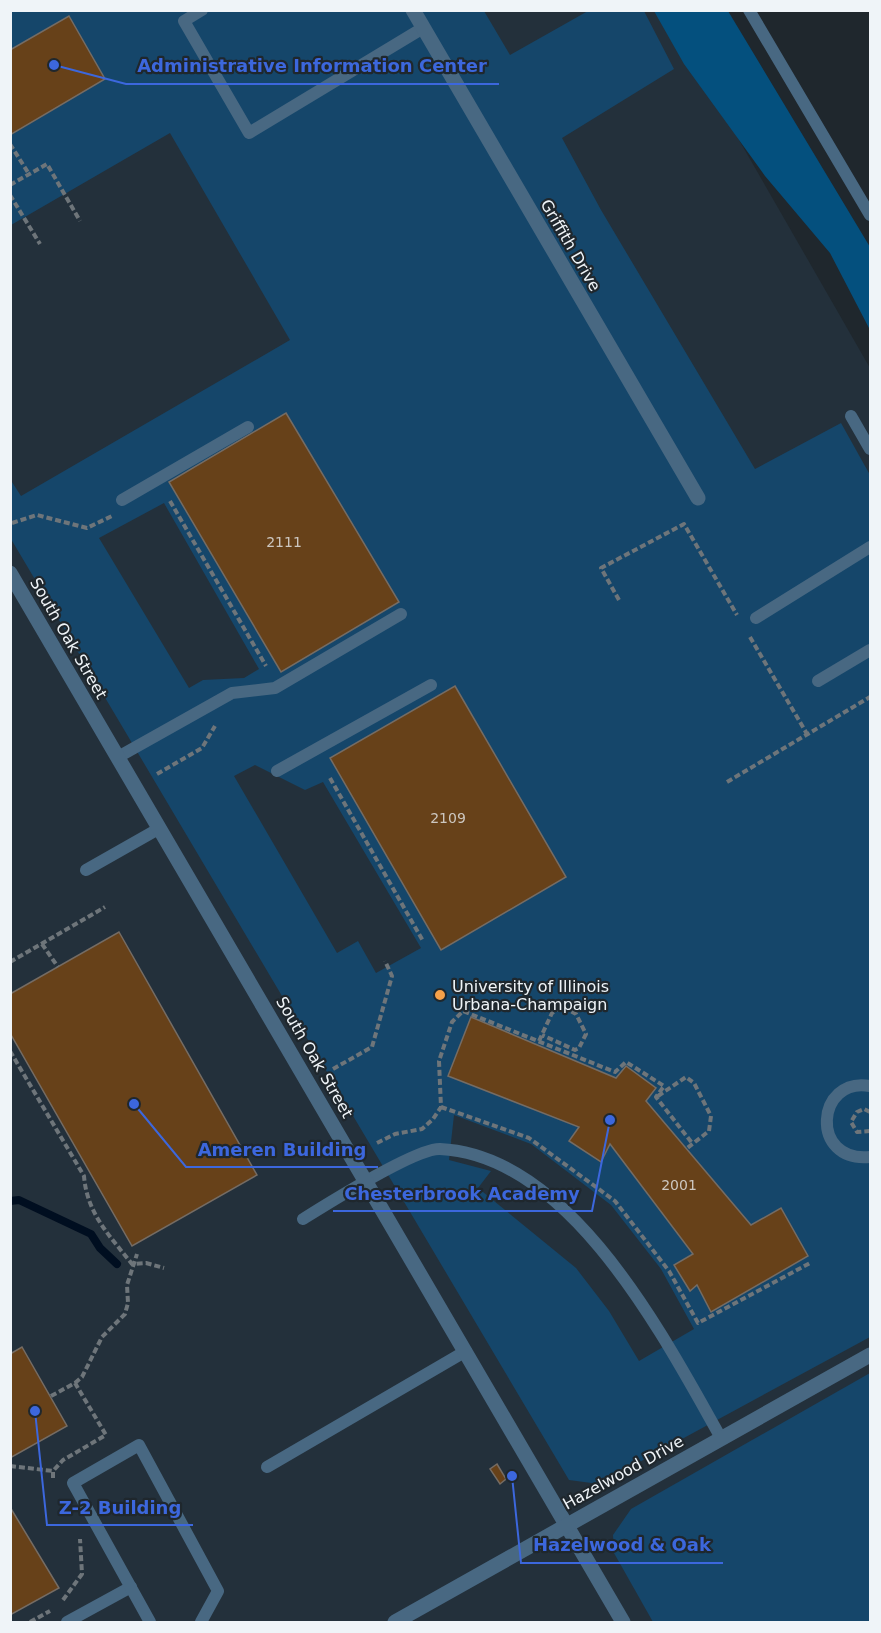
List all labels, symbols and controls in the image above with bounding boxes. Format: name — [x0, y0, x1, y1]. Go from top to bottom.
callout: Administrative Information Center — [126, 48, 499, 84]
text: Administrative Information Center — [137, 55, 487, 76]
street label: Griffith Drive — [537, 196, 605, 295]
house number: 2111 — [266, 534, 302, 550]
street label: South Oak Street — [26, 574, 111, 702]
house number: 2109 — [430, 810, 466, 826]
place label: University of Illinois Urbana-Champaign — [452, 977, 609, 1014]
marker: University of Illinois Urbana-Champaign — [433, 988, 447, 1002]
street label: South Oak Street — [272, 993, 357, 1121]
callout: Ameren Building — [186, 1131, 378, 1167]
text: Ameren Building — [198, 1139, 366, 1160]
callout: Chesterbrook Academy — [333, 1175, 592, 1211]
house number: 2001 — [661, 1177, 697, 1193]
text: Chesterbrook Academy — [344, 1183, 580, 1204]
street label: Hazelwood Drive — [560, 1431, 687, 1513]
callout: Z-2 Building — [47, 1489, 193, 1525]
text: Z-2 Building — [59, 1497, 181, 1518]
callout: Hazelwood & Oak — [521, 1527, 723, 1563]
text: Hazelwood & Oak — [533, 1534, 712, 1555]

